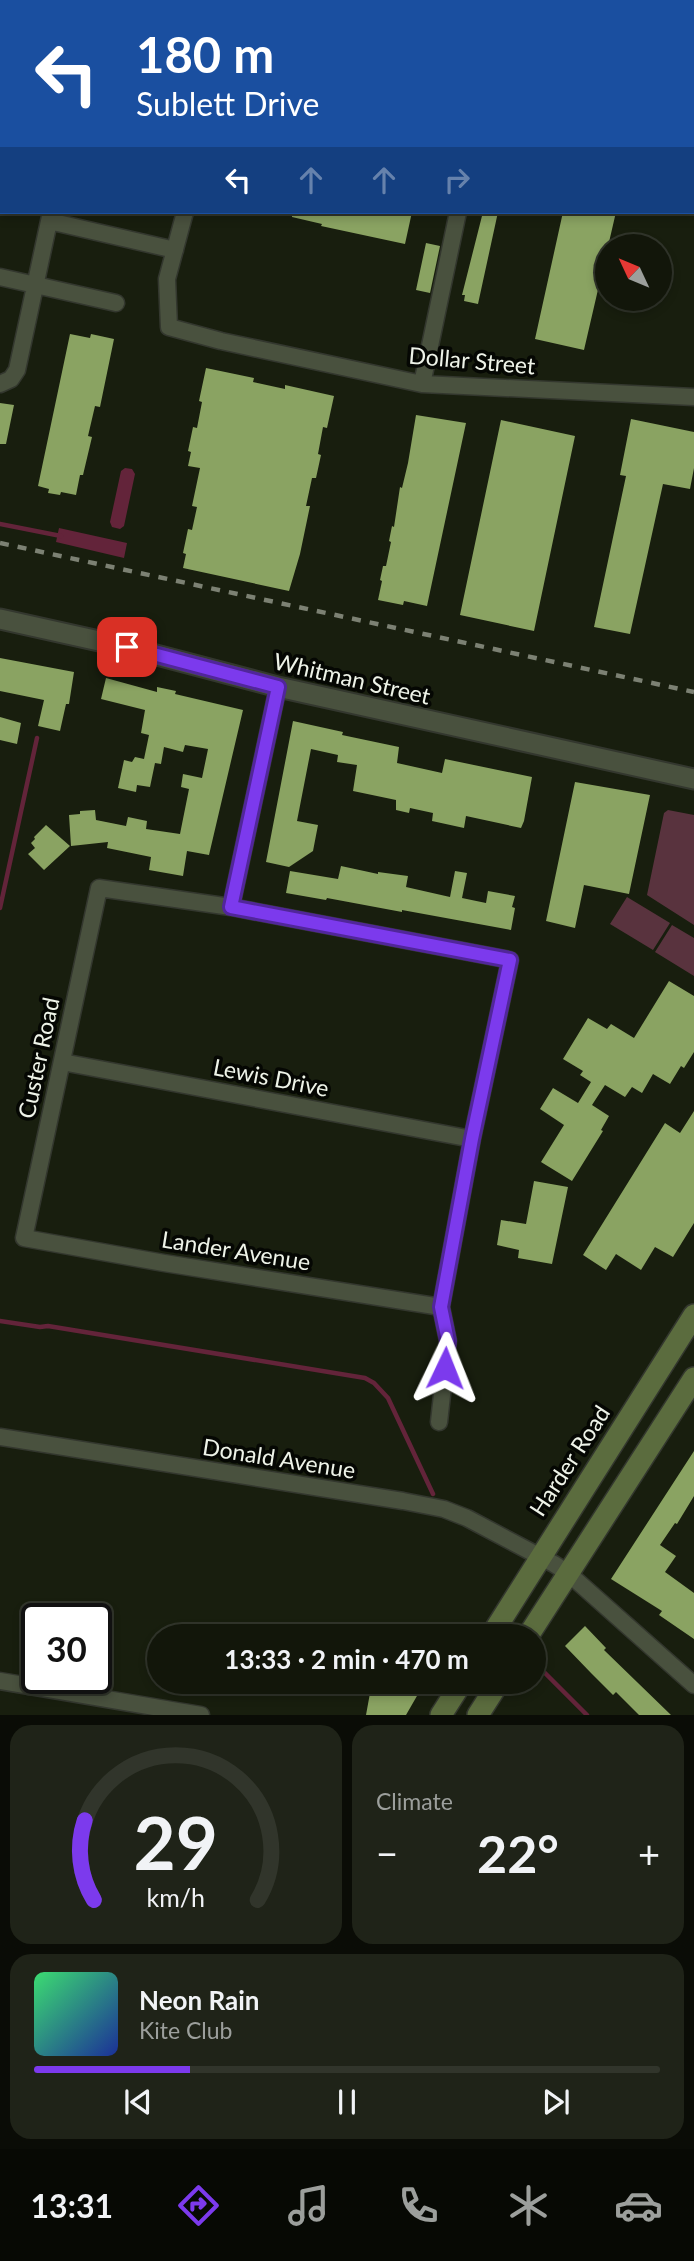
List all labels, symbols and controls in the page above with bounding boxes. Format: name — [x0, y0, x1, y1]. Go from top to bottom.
text: 180 m — [136, 25, 274, 83]
icon: left — [21, 28, 112, 119]
text: Sublett Drive — [136, 84, 319, 123]
icon: left — [219, 161, 257, 199]
icon: ahead — [292, 161, 330, 199]
icon: ahead — [365, 161, 403, 199]
icon: right — [438, 161, 476, 199]
north arrow — [595, 234, 672, 312]
map controls — [595, 234, 672, 311]
street label: Dollar Street — [408, 341, 537, 380]
pin — [97, 617, 157, 677]
icon: arrive — [108, 628, 146, 666]
street label: Whitman Street — [271, 646, 434, 710]
street label: Custer Road — [12, 995, 65, 1121]
street label: Lewis Drive — [211, 1052, 331, 1102]
street label: Lander Avenue — [160, 1224, 313, 1276]
position arrow — [408, 1331, 482, 1405]
street label: Harder Road — [523, 1400, 615, 1521]
street label: Donald Avenue — [201, 1432, 357, 1484]
speed limit sign: 30 — [21, 1603, 112, 1694]
text: 13:33 · 2 min · 470 m — [224, 1643, 469, 1675]
text: Climate — [376, 1787, 453, 1815]
text: 29 — [134, 1799, 218, 1887]
text: 22° — [477, 1822, 559, 1884]
text: − — [376, 1830, 398, 1876]
text: + — [638, 1830, 660, 1876]
text: km/h — [147, 1882, 205, 1912]
text: Neon Rain — [139, 1984, 259, 2016]
text: Kite Club — [139, 2016, 232, 2044]
icon: previous — [119, 2083, 157, 2121]
icon: pause — [328, 2083, 366, 2121]
icon: next — [537, 2083, 575, 2121]
icon: directions — [174, 2181, 223, 2230]
icon: music — [284, 2181, 333, 2230]
icon: phone — [394, 2181, 443, 2230]
icon: climate — [504, 2181, 553, 2230]
icon: car — [614, 2181, 663, 2230]
text: 13:31 — [31, 2186, 113, 2225]

